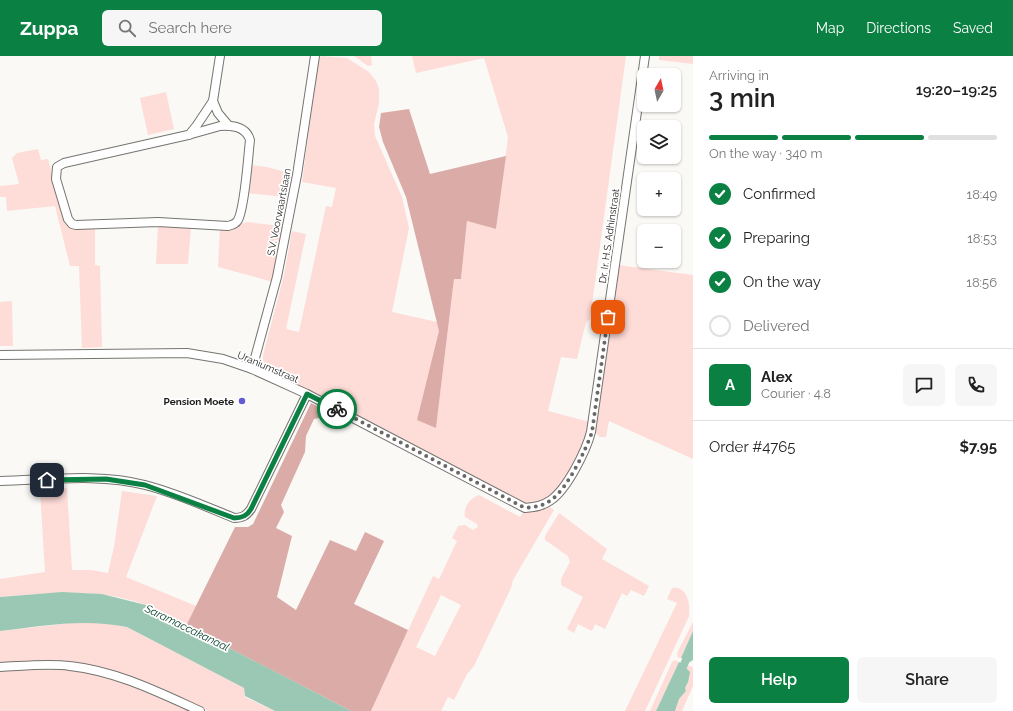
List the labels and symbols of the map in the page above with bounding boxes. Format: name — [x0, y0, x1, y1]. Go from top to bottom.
north arrow — [637, 68, 681, 112]
street label: S.V. Voorwaartslaan — [265, 167, 293, 257]
street label: Dr. Ir. H.S. Adhinstraat — [597, 187, 621, 284]
pin — [591, 300, 625, 334]
street label: Uraniumstraat — [236, 349, 301, 385]
courier — [317, 389, 357, 429]
place label: Pension Moete — [164, 396, 234, 407]
marker: Pension Moete — [237, 396, 247, 406]
pin — [30, 463, 64, 497]
water label: Saramaccakanaal — [142, 602, 231, 654]

